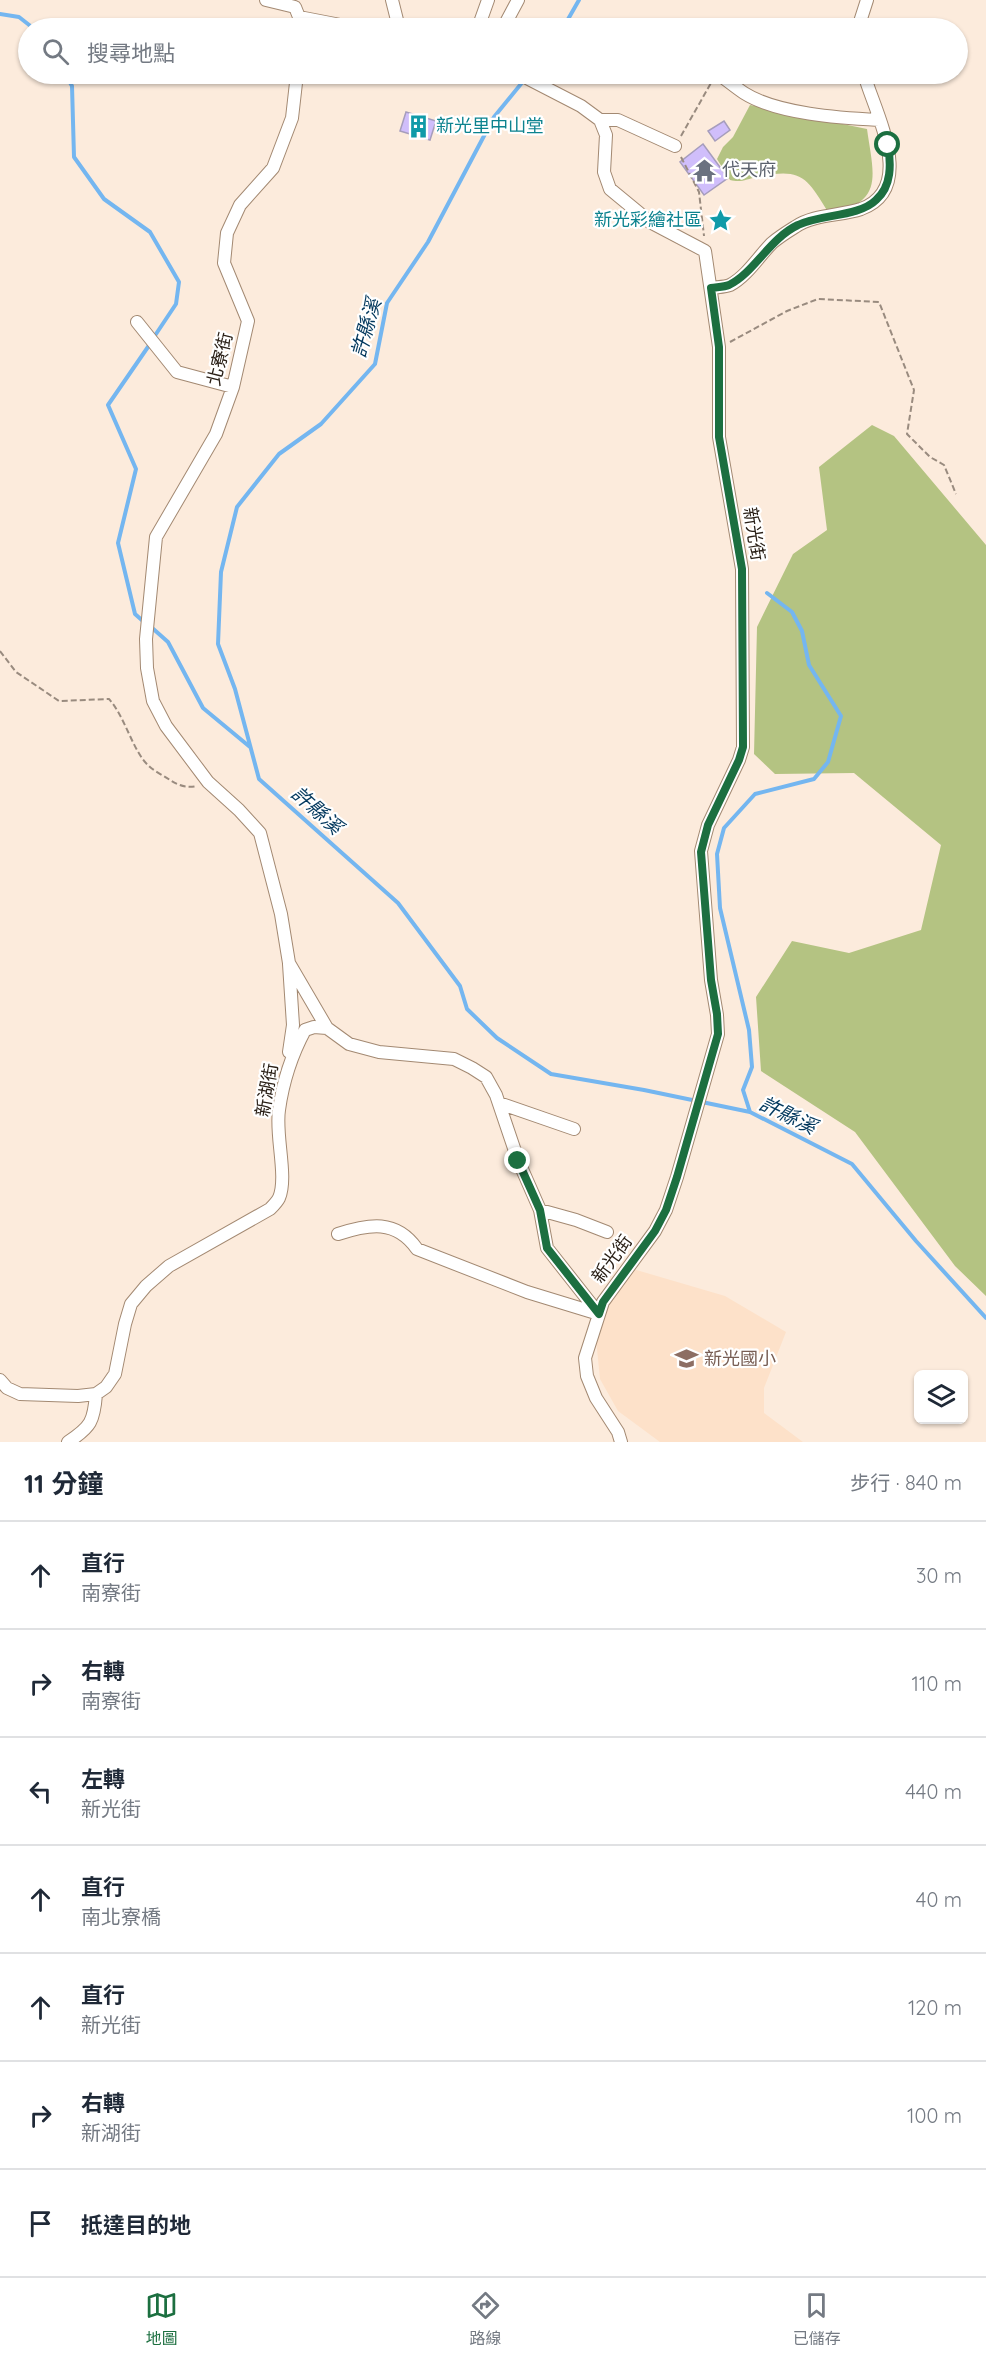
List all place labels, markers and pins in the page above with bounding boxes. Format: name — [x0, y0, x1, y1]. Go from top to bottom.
building icon: 新光里中山堂 — [405, 113, 431, 139]
place label: 新光里中山堂 — [436, 114, 544, 137]
temple icon: 代天府 — [691, 157, 717, 183]
place label: 代天府 — [722, 158, 776, 181]
place icon: 新光彩繪社區 — [707, 207, 733, 233]
place label: 新光彩繪社區 — [594, 208, 702, 231]
school or university icon: 新光國小 — [673, 1346, 699, 1372]
place label: 新光國小 — [704, 1347, 776, 1370]

